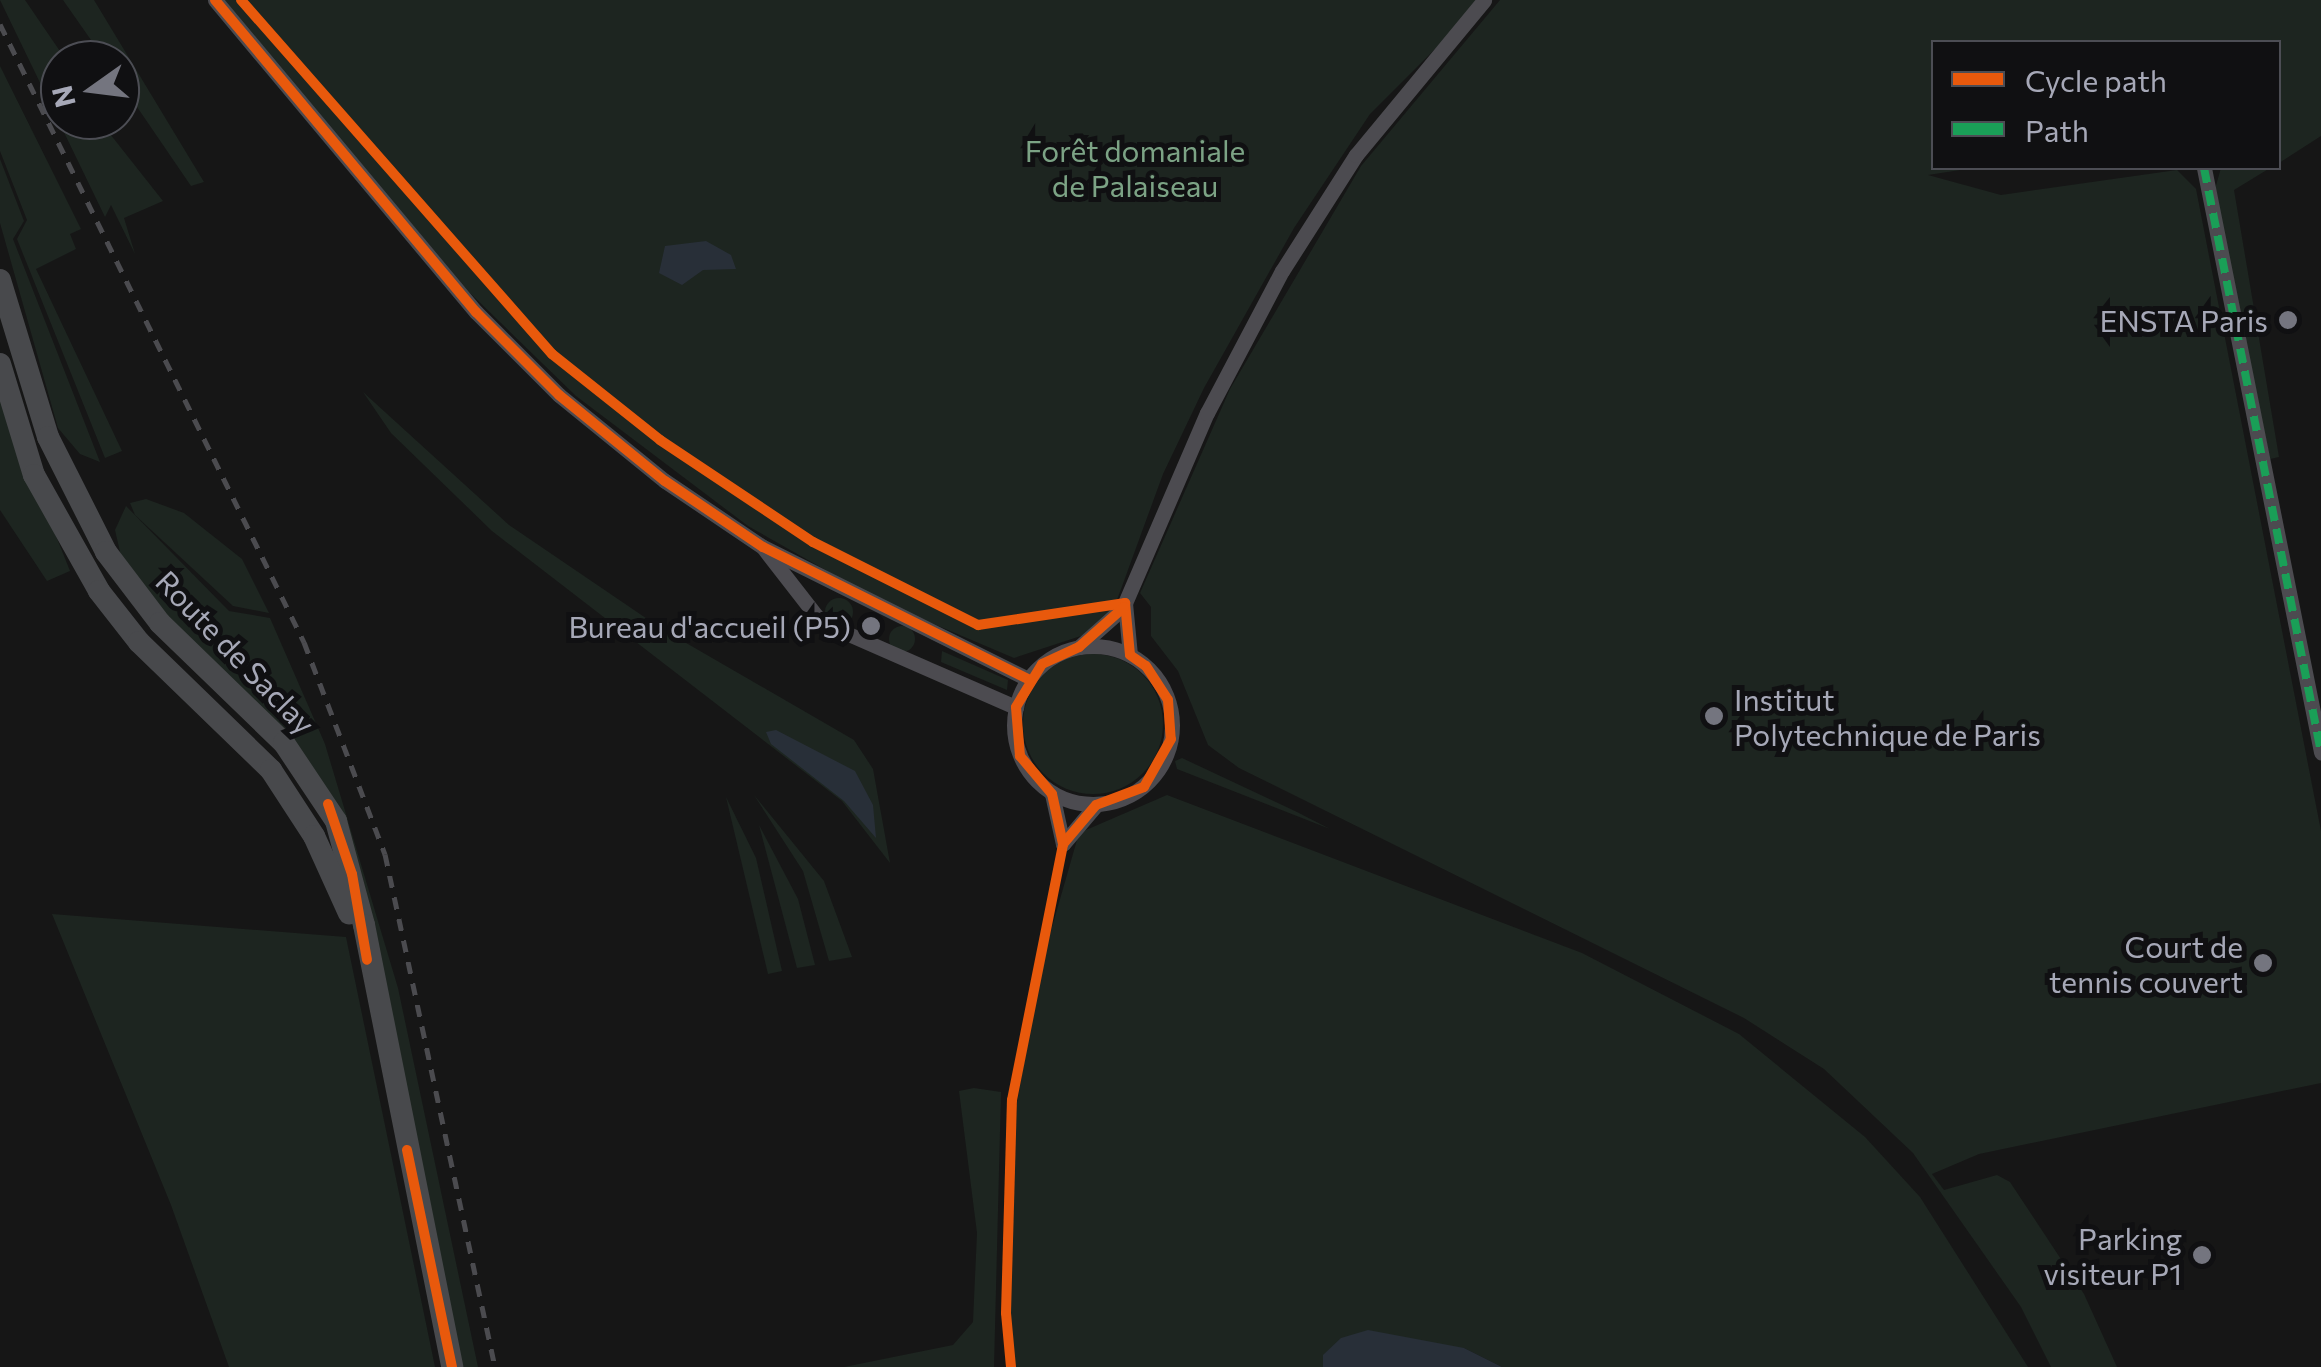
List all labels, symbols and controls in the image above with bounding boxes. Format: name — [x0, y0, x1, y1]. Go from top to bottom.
north arrow — [40, 40, 140, 140]
legend — [1931, 40, 2281, 170]
text: Cycle path — [2025, 61, 2167, 98]
text: N — [44, 82, 82, 111]
text: Path — [2025, 111, 2089, 148]
park label: Forêt domaniale de Palaiseau — [1025, 132, 1245, 202]
place label: ENSTA Paris — [2099, 302, 2268, 338]
marker: ENSTA Paris — [2277, 309, 2299, 331]
street label: Route de Saclay — [149, 563, 323, 741]
place label: Bureau d'accueil (P5) — [568, 608, 851, 644]
marker: Bureau d'accueil (P5) — [860, 615, 882, 637]
place label: Institut Polytechnique de Paris — [1734, 681, 2041, 752]
marker: Institut Polytechnique de Paris — [1703, 705, 1725, 727]
place label: Court de tennis couvert — [2049, 928, 2243, 998]
marker: Court de tennis couvert — [2252, 952, 2274, 974]
place label: Parking visiteur P1 — [2043, 1220, 2182, 1290]
marker: Parking visiteur P1 — [2191, 1244, 2213, 1266]

